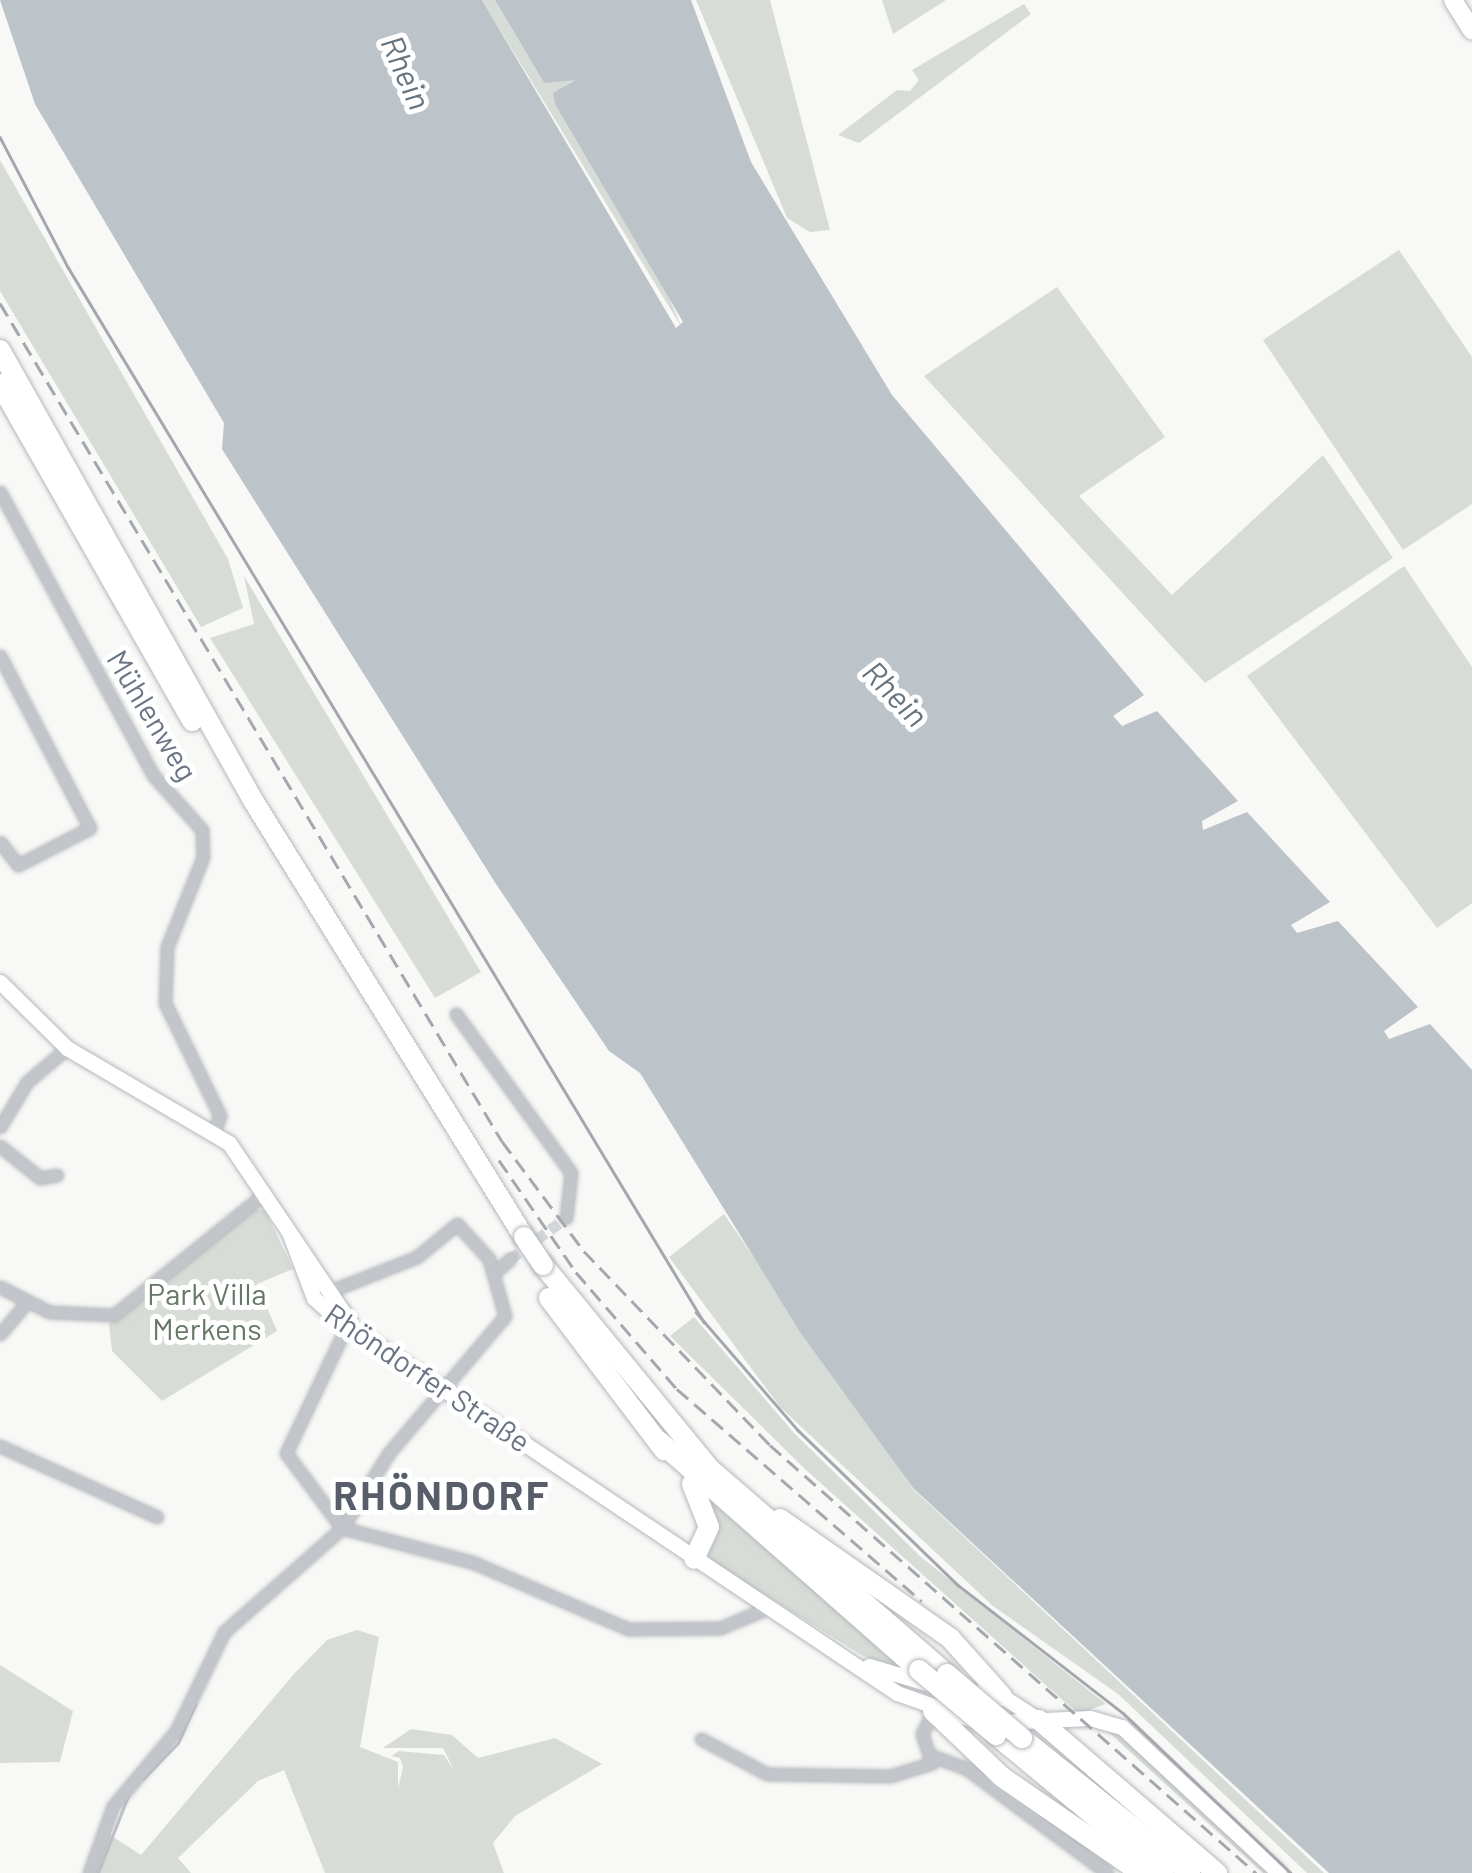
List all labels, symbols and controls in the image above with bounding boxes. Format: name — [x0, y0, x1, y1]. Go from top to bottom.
water label: Rhein — [374, 29, 440, 115]
street label: Mühlenweg — [100, 643, 206, 787]
water label: Rhein — [856, 652, 936, 734]
park label: Park Villa Merkens — [147, 1275, 267, 1346]
street label: Rhöndorfer Straße — [318, 1295, 538, 1459]
district label: RHÖNDORF — [333, 1470, 551, 1518]

